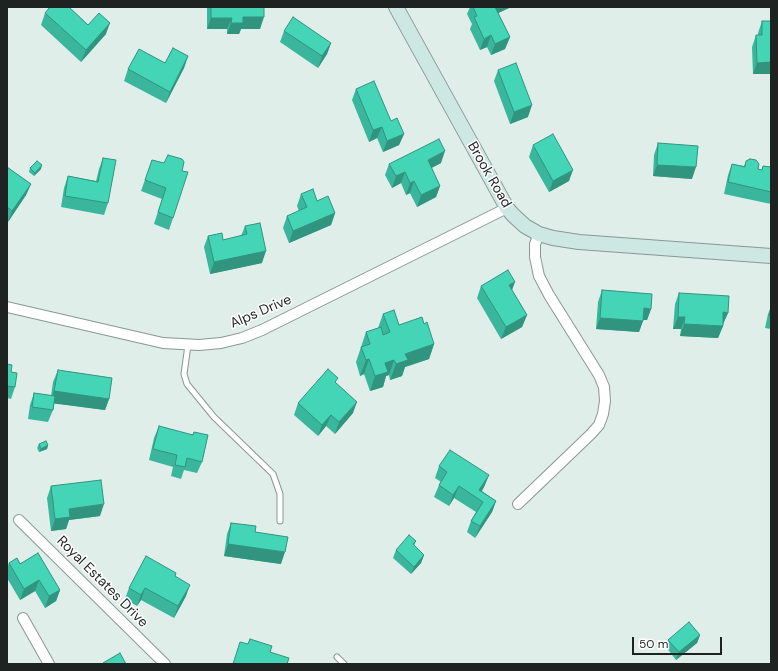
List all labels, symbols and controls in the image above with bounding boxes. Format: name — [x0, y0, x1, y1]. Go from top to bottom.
street label: Brook Road — [463, 139, 515, 211]
street label: Alps Drive — [228, 292, 294, 332]
street label: Royal Estates Drive — [53, 533, 151, 631]
scale bar — [634, 629, 724, 655]
text: 50 m — [639, 636, 668, 652]

